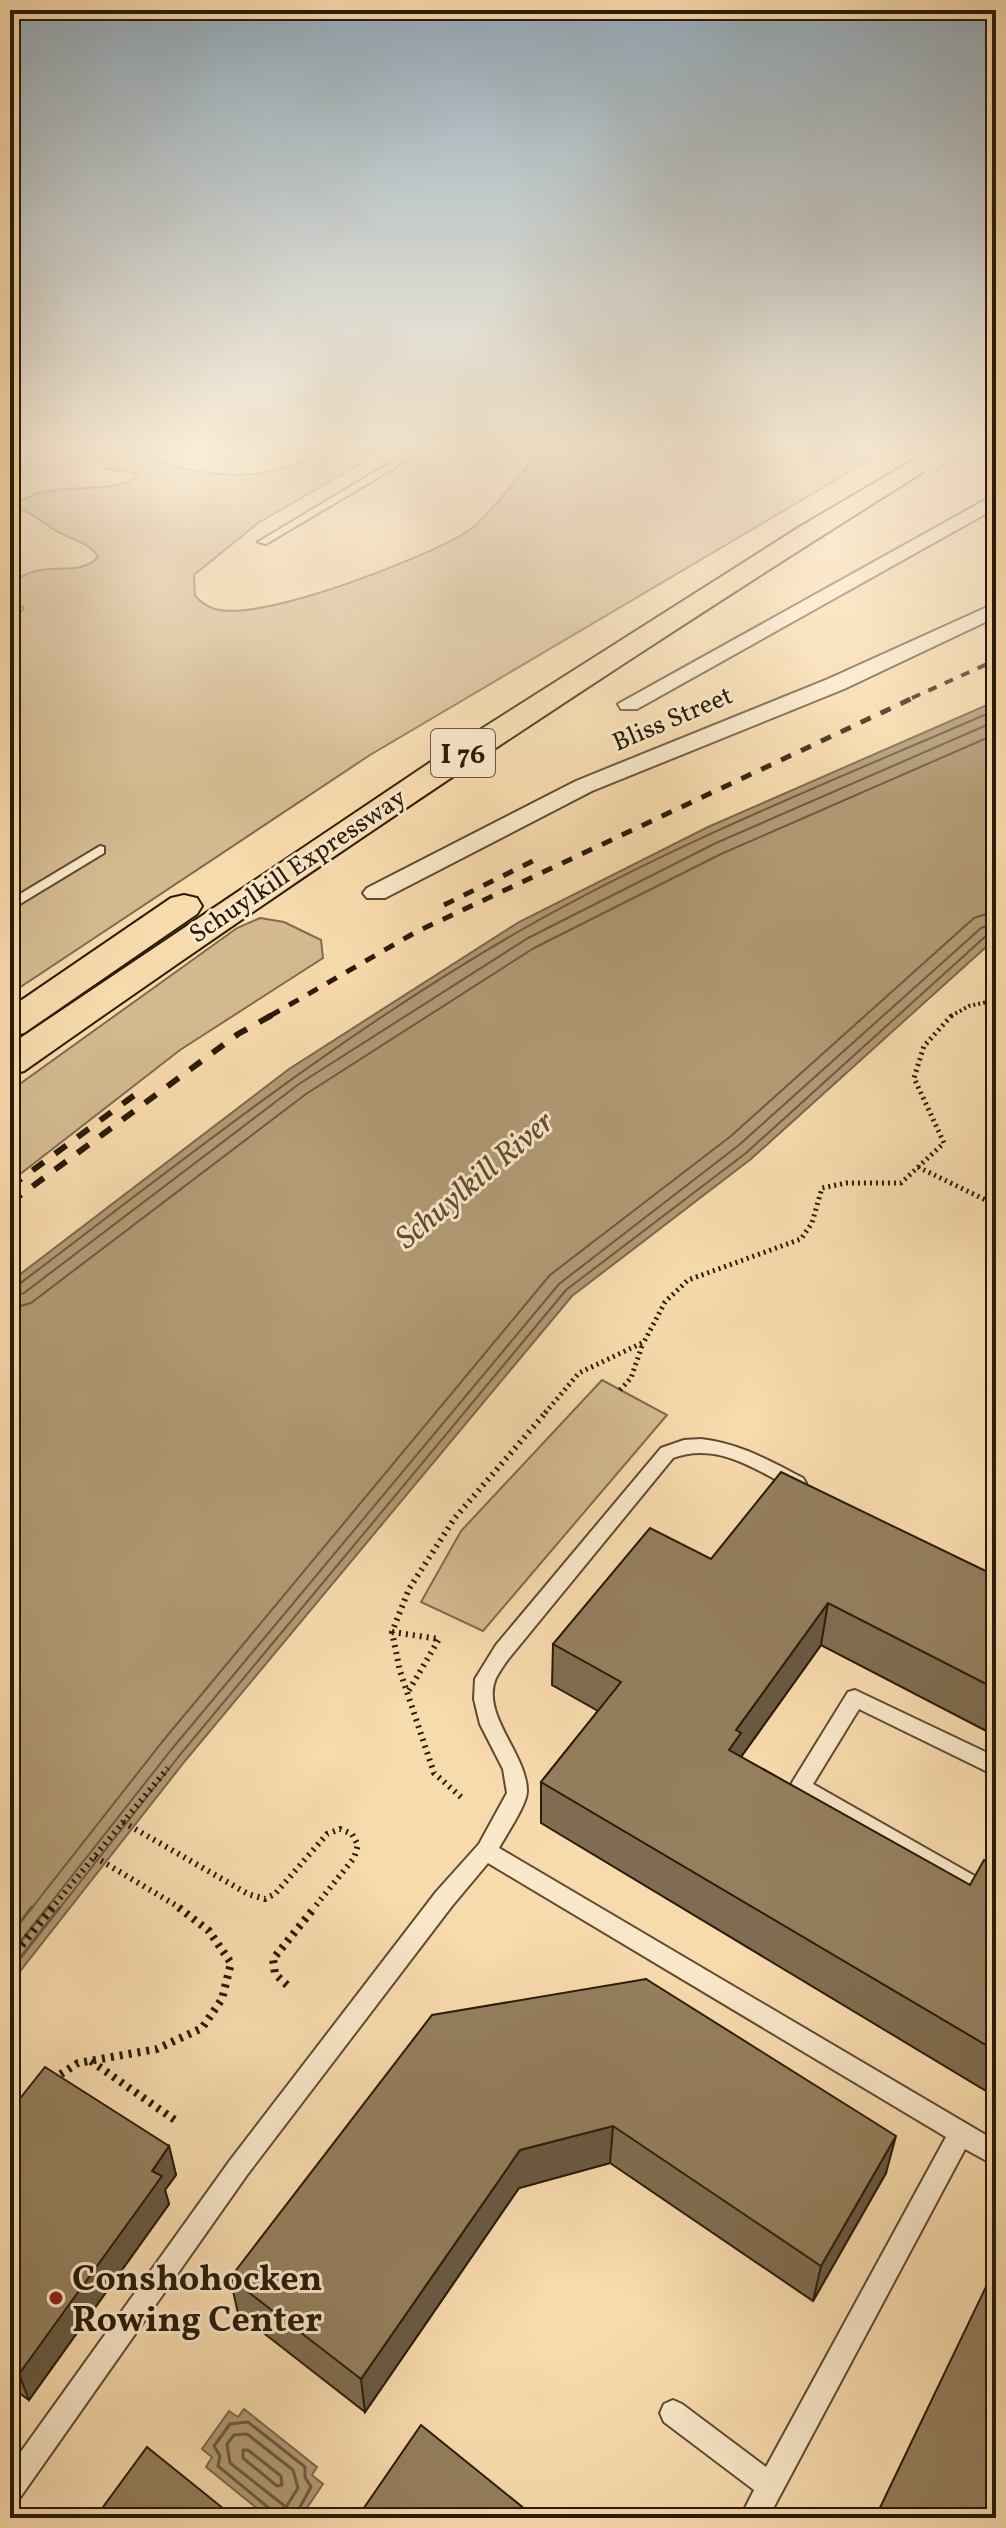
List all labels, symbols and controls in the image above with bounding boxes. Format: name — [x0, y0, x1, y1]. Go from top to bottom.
street label: Bliss Street — [607, 678, 738, 761]
road number: I 76 — [431, 729, 495, 777]
street label: Schuylkill Expressway — [182, 781, 414, 953]
water label: Schuylkill River — [387, 1101, 565, 1261]
place label: Conshohocken Rowing Center — [72, 2256, 322, 2347]
marker: Conshohocken Rowing Center — [47, 2289, 65, 2307]

